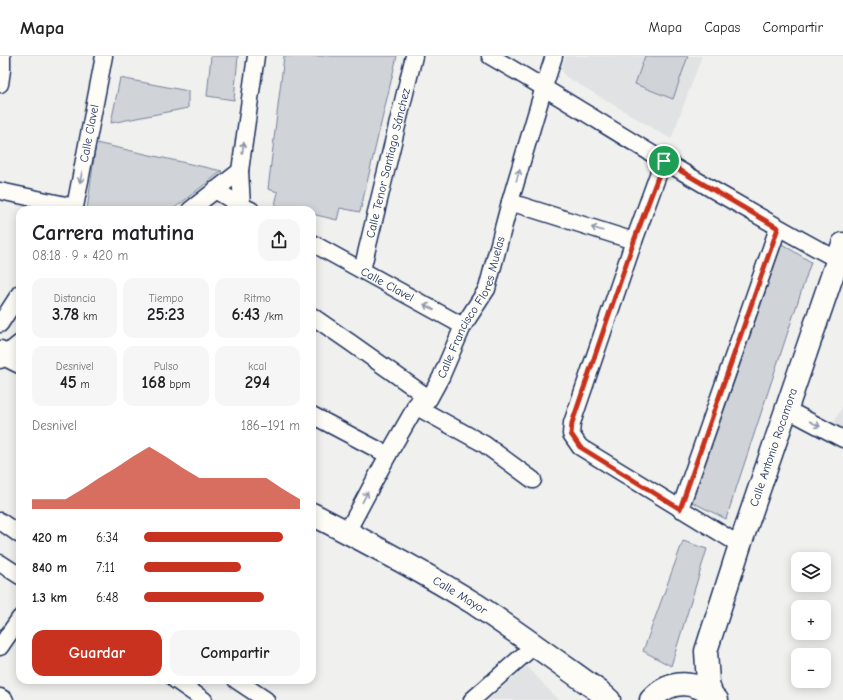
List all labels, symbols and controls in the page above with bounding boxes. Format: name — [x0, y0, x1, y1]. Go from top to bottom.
text: Mapa — [20, 17, 65, 39]
text: Mapa — [649, 19, 682, 36]
text: Capas — [704, 19, 740, 36]
text: Compartir — [762, 19, 823, 36]
street label: Calle Tenor Santiago Sánchez — [363, 86, 413, 239]
street label: Calle Clavel — [77, 103, 102, 164]
one-way arrow — [239, 142, 247, 155]
pin — [647, 144, 681, 178]
icon: arrive — [653, 150, 675, 172]
one-way arrow — [515, 169, 522, 182]
one-way arrow — [77, 170, 85, 183]
button: share — [258, 219, 300, 261]
text: Carrera matutina — [32, 220, 194, 246]
one-way arrow — [590, 225, 603, 232]
street label: Calle Francisco Flores Muelas — [434, 235, 508, 380]
text: 08:18 · 9 × 420 m — [32, 248, 128, 263]
street label: Calle Clavel — [358, 264, 416, 305]
text: Distancia — [54, 292, 96, 305]
text: Tiempo — [149, 292, 183, 305]
text: Ritmo — [244, 292, 271, 305]
one-way arrow — [423, 303, 435, 310]
text: 3.78 — [52, 305, 79, 324]
text: 25:23 — [147, 305, 185, 324]
text: 6:43 — [231, 305, 260, 324]
text: km — [79, 310, 97, 323]
text: /km — [260, 310, 283, 323]
text: Desnivel — [56, 360, 94, 373]
text: Pulso — [154, 360, 178, 373]
text: kcal — [248, 360, 267, 373]
text: 45 — [60, 373, 77, 392]
text: 168 — [142, 373, 166, 392]
text: 294 — [245, 373, 270, 392]
text: m — [77, 378, 90, 391]
text: bpm — [166, 378, 190, 391]
street label: Calle Antonio Rocamora — [747, 386, 800, 508]
text: Desnivel — [32, 418, 77, 433]
text: 186–191 m — [241, 418, 300, 433]
one-way arrow — [809, 421, 821, 428]
one-way arrow — [362, 492, 370, 504]
text: 420 m — [32, 530, 67, 545]
text: 6:34 — [96, 530, 118, 545]
map controls — [791, 552, 831, 688]
button: layers — [791, 552, 831, 592]
text: 840 m — [32, 560, 67, 575]
text: 7:11 — [96, 560, 115, 575]
street label: Calle Mayor — [430, 573, 490, 617]
text: 1.3 km — [32, 590, 67, 605]
text: 6:48 — [96, 590, 118, 605]
button: + — [791, 600, 831, 640]
button: Guardar — [32, 630, 162, 676]
button: Compartir — [170, 630, 300, 676]
button: − — [791, 648, 831, 688]

